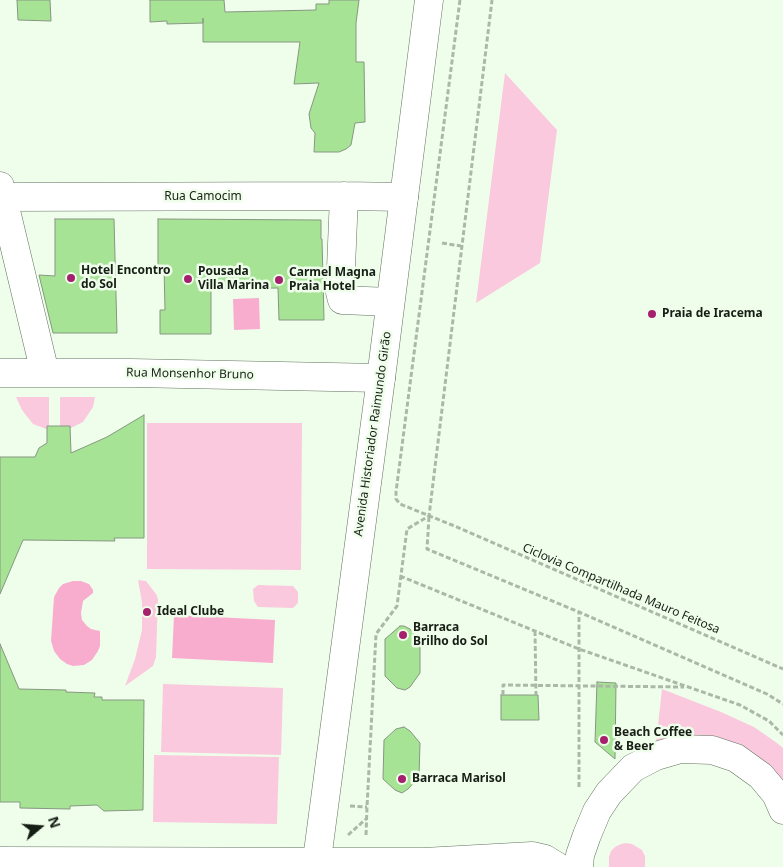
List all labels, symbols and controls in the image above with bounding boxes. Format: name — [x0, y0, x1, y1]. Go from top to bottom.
street label: Rua Camocim — [164, 190, 242, 204]
place label: Hotel Encontro do Sol — [81, 264, 171, 292]
place label: Pousada Villa Marina — [198, 265, 269, 293]
place label: Carmel Magna Praia Hotel — [289, 266, 376, 294]
marker: Hotel Encontro do Sol — [65, 272, 77, 284]
marker: Pousada Villa Marina — [182, 273, 194, 285]
marker: Carmel Magna Praia Hotel — [273, 274, 285, 286]
place label: Praia de Iracema — [662, 307, 763, 321]
marker: Praia de Iracema — [646, 308, 658, 320]
street label: Avenida Historiador Raimundo Girão — [351, 331, 395, 537]
street label: Rua Monsenhor Bruno — [126, 366, 254, 382]
street label: Ciclovia Compartilhada Mauro Feitosa — [520, 541, 722, 637]
place label: Ideal Clube — [157, 605, 224, 619]
marker: Ideal Clube — [141, 606, 153, 618]
place label: Barraca Brilho do Sol — [413, 621, 488, 649]
marker: Barraca Brilho do Sol — [397, 629, 409, 641]
place label: Beach Coffee & Beer — [614, 726, 692, 754]
marker: Beach Coffee & Beer — [598, 734, 610, 746]
place label: Barraca Marisol — [412, 772, 506, 786]
marker: Barraca Marisol — [396, 773, 408, 785]
north arrow — [15, 802, 65, 852]
text: N — [44, 814, 66, 831]

